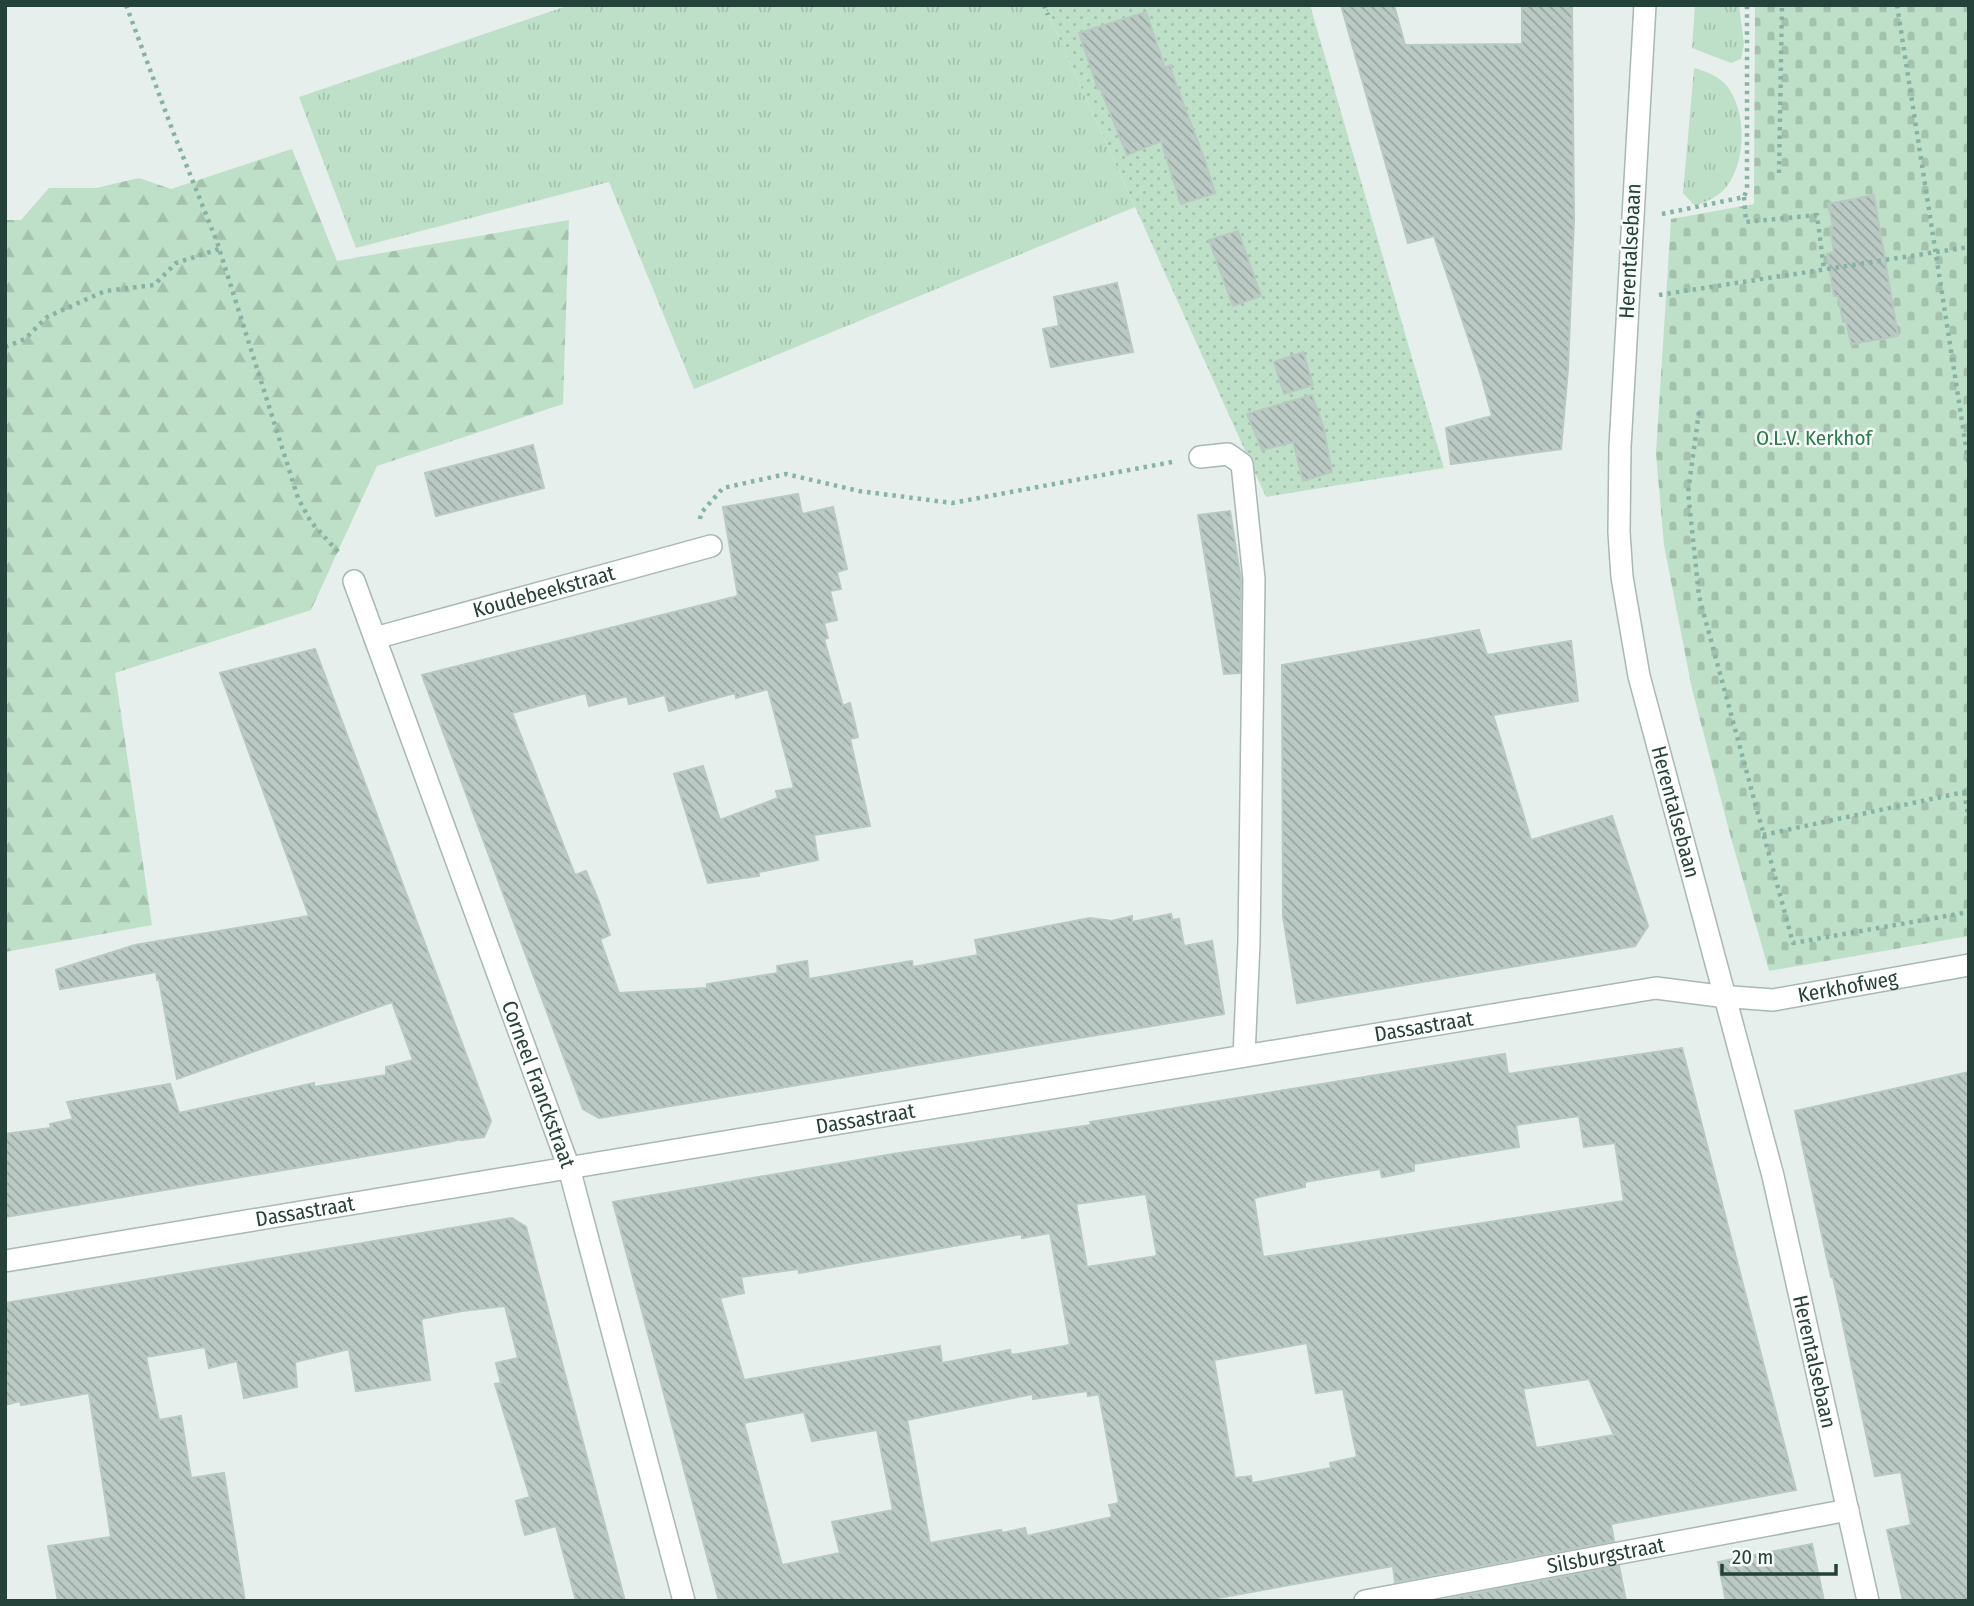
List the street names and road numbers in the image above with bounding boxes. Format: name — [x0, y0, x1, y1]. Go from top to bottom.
street label: Herentalsebaan — [1613, 183, 1647, 319]
street label: Koudebeekstraat — [470, 560, 618, 624]
street label: Herentalsebaan — [1645, 743, 1706, 881]
street label: Kerkhofweg — [1796, 965, 1900, 1008]
street label: Corneel Franckstraat — [496, 997, 581, 1172]
street label: Dassastraat — [1372, 1005, 1475, 1047]
street label: Dassastraat — [814, 1098, 917, 1140]
street label: Dassastraat — [254, 1190, 356, 1232]
street label: Herentalsebaan — [1787, 1293, 1842, 1431]
street label: Silsburgstraat — [1545, 1532, 1667, 1579]

